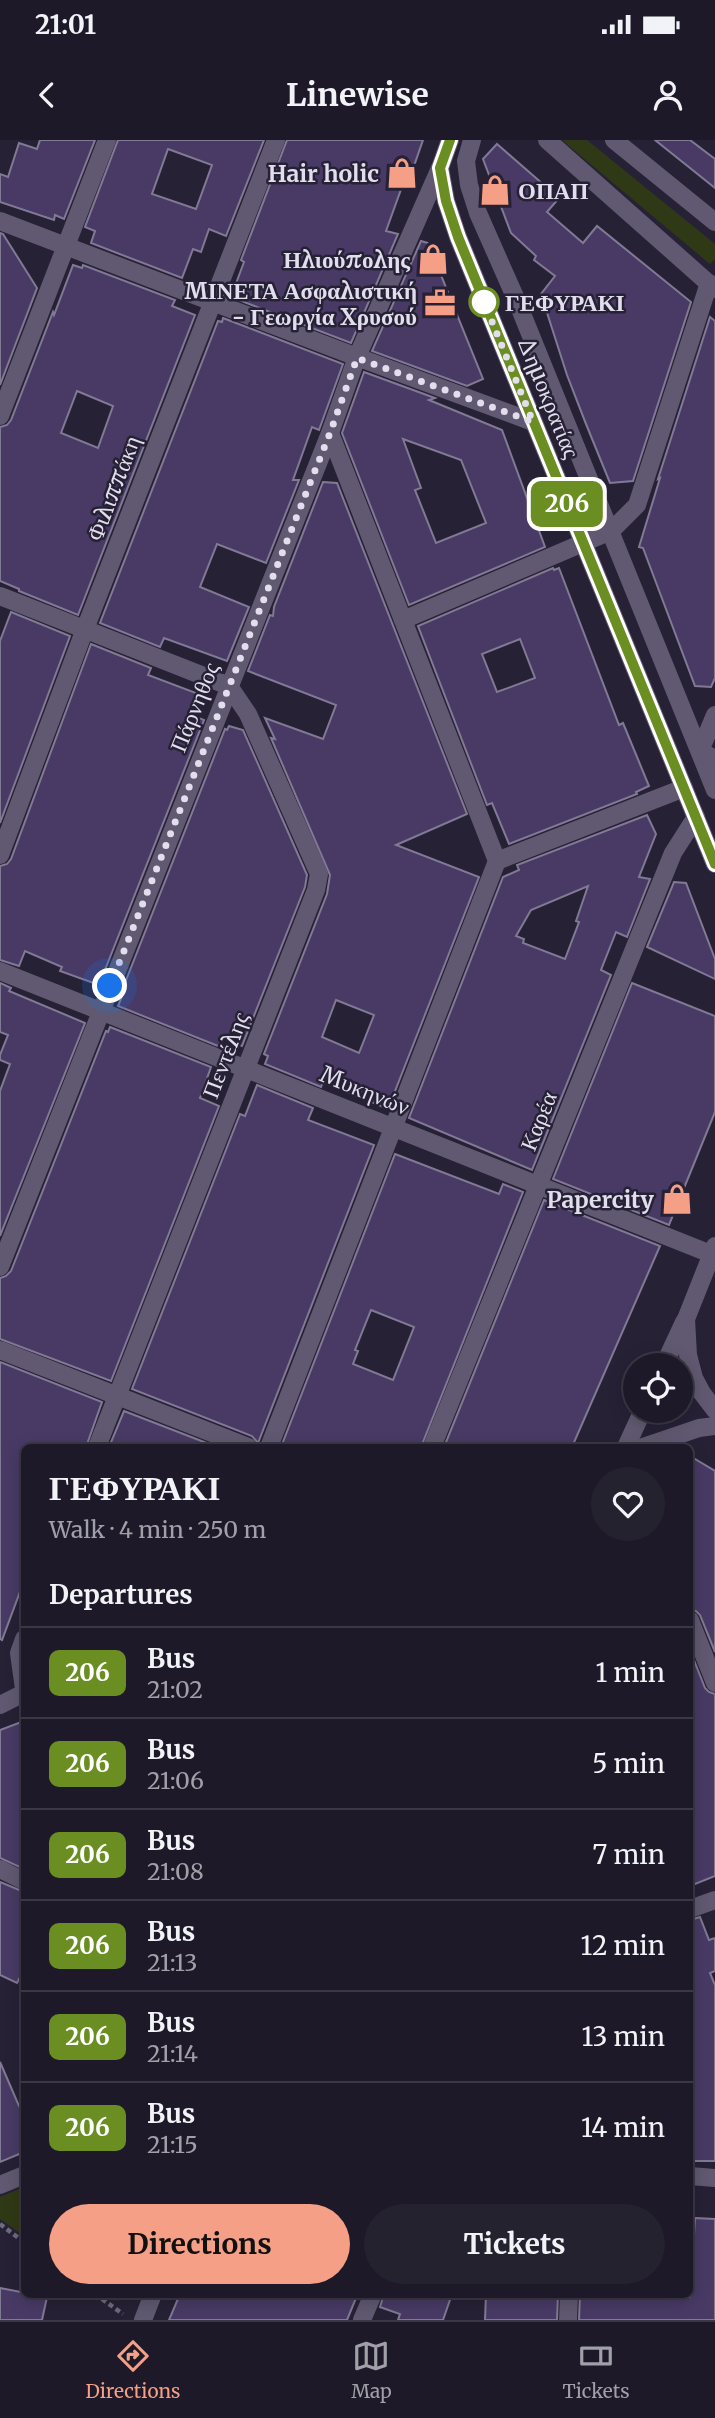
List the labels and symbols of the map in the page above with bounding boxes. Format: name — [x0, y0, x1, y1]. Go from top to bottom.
shop icon: Hair holic — [385, 156, 419, 190]
place label: Hair holic — [268, 159, 379, 188]
shop icon: ΟΠΑΠ — [478, 173, 512, 207]
place label: ΟΠΑΠ — [518, 176, 588, 205]
shop icon: Ηλιούπολης — [416, 242, 450, 276]
place label: Ηλιούπολης — [283, 245, 410, 274]
place label: ΜΙΝΕΤΑ Ασφαλιστική - Γεωργία Χρυσού — [184, 276, 417, 331]
office icon: ΜΙΝΕΤΑ Ασφαλιστική - Γεωργία Χρυσού — [423, 286, 457, 320]
marker: ΓΕΦΥΡΑΚΙ — [469, 287, 499, 317]
place label: ΓΕΦΥΡΑΚΙ — [505, 288, 625, 317]
street label: Δημοκρατίας — [511, 332, 587, 462]
street label: Φιλιππάκη — [80, 431, 146, 545]
line badge: 206 — [527, 481, 607, 527]
street label: Πάρνηθος — [163, 658, 225, 756]
your location — [92, 968, 127, 1003]
street label: Πεντέλης — [195, 1008, 255, 1102]
street label: Μυκηνών — [316, 1059, 414, 1121]
street label: Καρέα — [513, 1087, 563, 1155]
shop icon: Papercity — [660, 1182, 694, 1216]
place label: Papercity — [547, 1185, 654, 1214]

